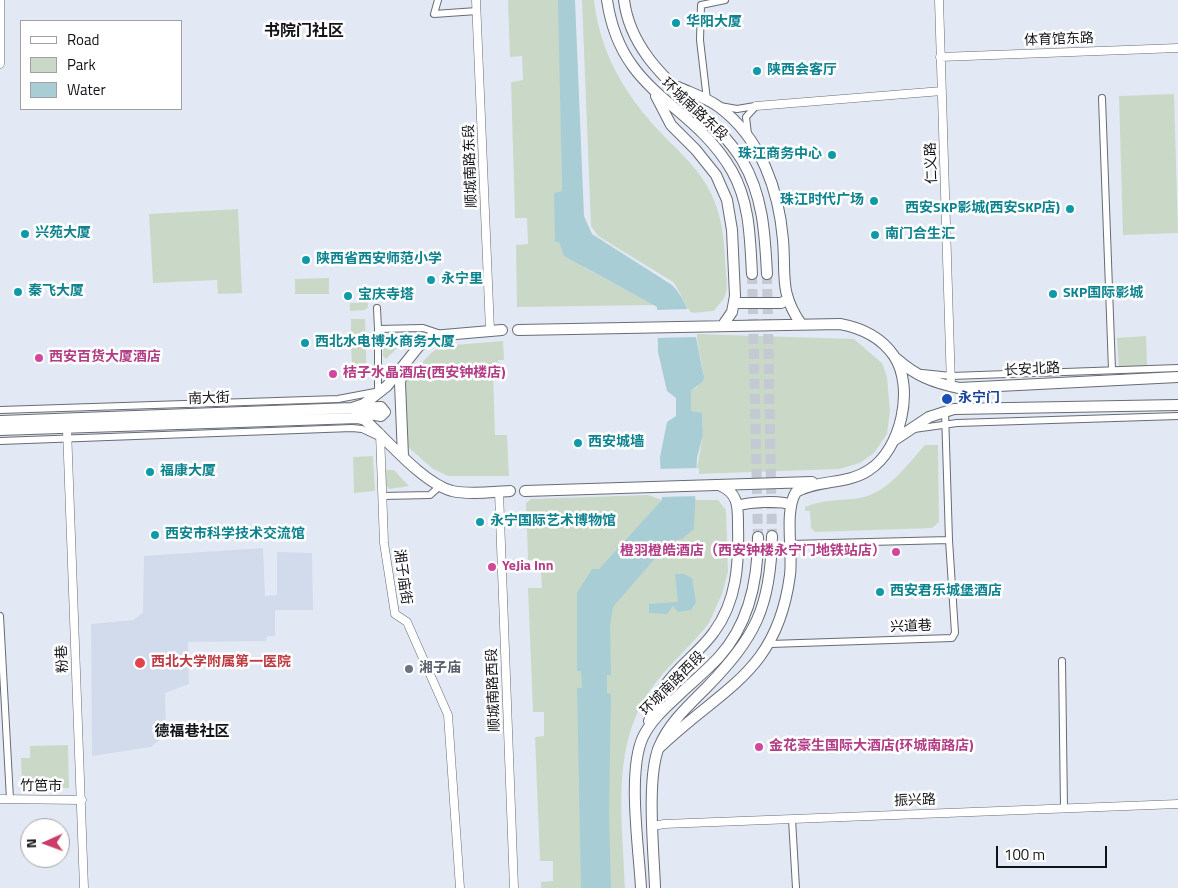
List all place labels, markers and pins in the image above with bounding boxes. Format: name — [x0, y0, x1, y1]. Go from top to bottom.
place label: 华阳大厦 — [686, 15, 742, 31]
marker: 华阳大厦 — [670, 17, 682, 29]
place label: 陕西会客厅 — [767, 63, 837, 79]
marker: 陕西会客厅 — [751, 65, 763, 77]
place label: 珠江商务中心 — [738, 147, 822, 163]
marker: 珠江商务中心 — [826, 149, 838, 161]
place label: 珠江时代广场 — [780, 193, 864, 209]
marker: 珠江时代广场 — [868, 195, 880, 207]
place label: 西安SKP影城(西安SKP店) — [905, 201, 1060, 217]
marker: 西安SKP影城(西安SKP店) — [1064, 203, 1076, 215]
place label: 兴苑大厦 — [35, 226, 91, 242]
place label: 南门合生汇 — [885, 227, 955, 243]
marker: 兴苑大厦 — [19, 228, 31, 240]
marker: 南门合生汇 — [869, 229, 881, 241]
place label: 陕西省西安师范小学 — [316, 252, 442, 268]
marker: 陕西省西安师范小学 — [300, 254, 312, 266]
place label: 永宁里 — [441, 272, 483, 288]
marker: 永宁里 — [425, 274, 437, 286]
place label: 秦飞大厦 — [28, 284, 84, 300]
marker: 秦飞大厦 — [12, 286, 24, 298]
place label: SKP国际影城 — [1063, 286, 1143, 302]
place label: 宝庆寺塔 — [358, 288, 414, 304]
marker: SKP国际影城 — [1047, 288, 1059, 300]
marker: 宝庆寺塔 — [342, 290, 354, 302]
place label: 西北水电博水商务大厦 — [315, 335, 455, 351]
marker: 西北水电博水商务大厦 — [299, 337, 311, 349]
place label: 西安百货大厦酒店 — [49, 350, 161, 366]
marker: 西安百货大厦酒店 — [33, 352, 45, 364]
place label: 桔子水晶酒店(西安钟楼店) — [343, 366, 506, 382]
marker: 桔子水晶酒店(西安钟楼店) — [327, 368, 339, 380]
place label: 永宁门 — [958, 391, 1000, 407]
marker: 永宁门 — [940, 392, 954, 406]
place label: 西安城墙 — [588, 435, 644, 451]
marker: 西安城墙 — [572, 437, 584, 449]
place label: 福康大厦 — [160, 464, 216, 480]
marker: 福康大厦 — [144, 466, 156, 478]
place label: 永宁国际艺术博物馆 — [490, 514, 616, 530]
marker: 永宁国际艺术博物馆 — [474, 516, 486, 528]
place label: 西安市科学技术交流馆 — [165, 527, 305, 543]
marker: 西安市科学技术交流馆 — [149, 529, 161, 541]
place label: 橙羽橙皓酒店（西安钟楼永宁门地铁站店） — [620, 544, 886, 560]
marker: 橙羽橙皓酒店（西安钟楼永宁门地铁站店） — [890, 546, 902, 558]
place label: YeJia Inn — [502, 559, 554, 575]
marker: YeJia Inn — [486, 561, 498, 573]
place label: 西安君乐城堡酒店 — [890, 584, 1002, 600]
marker: 西安君乐城堡酒店 — [874, 586, 886, 598]
place label: 西北大学附属第一医院 — [151, 655, 291, 671]
marker: 西北大学附属第一医院 — [133, 656, 147, 670]
place label: 湘子庙 — [419, 661, 461, 677]
marker: 湘子庙 — [403, 663, 415, 675]
place label: 金花豪生国际大酒店(环城南路店) — [769, 739, 974, 755]
marker: 金花豪生国际大酒店(环城南路店) — [753, 741, 765, 753]

